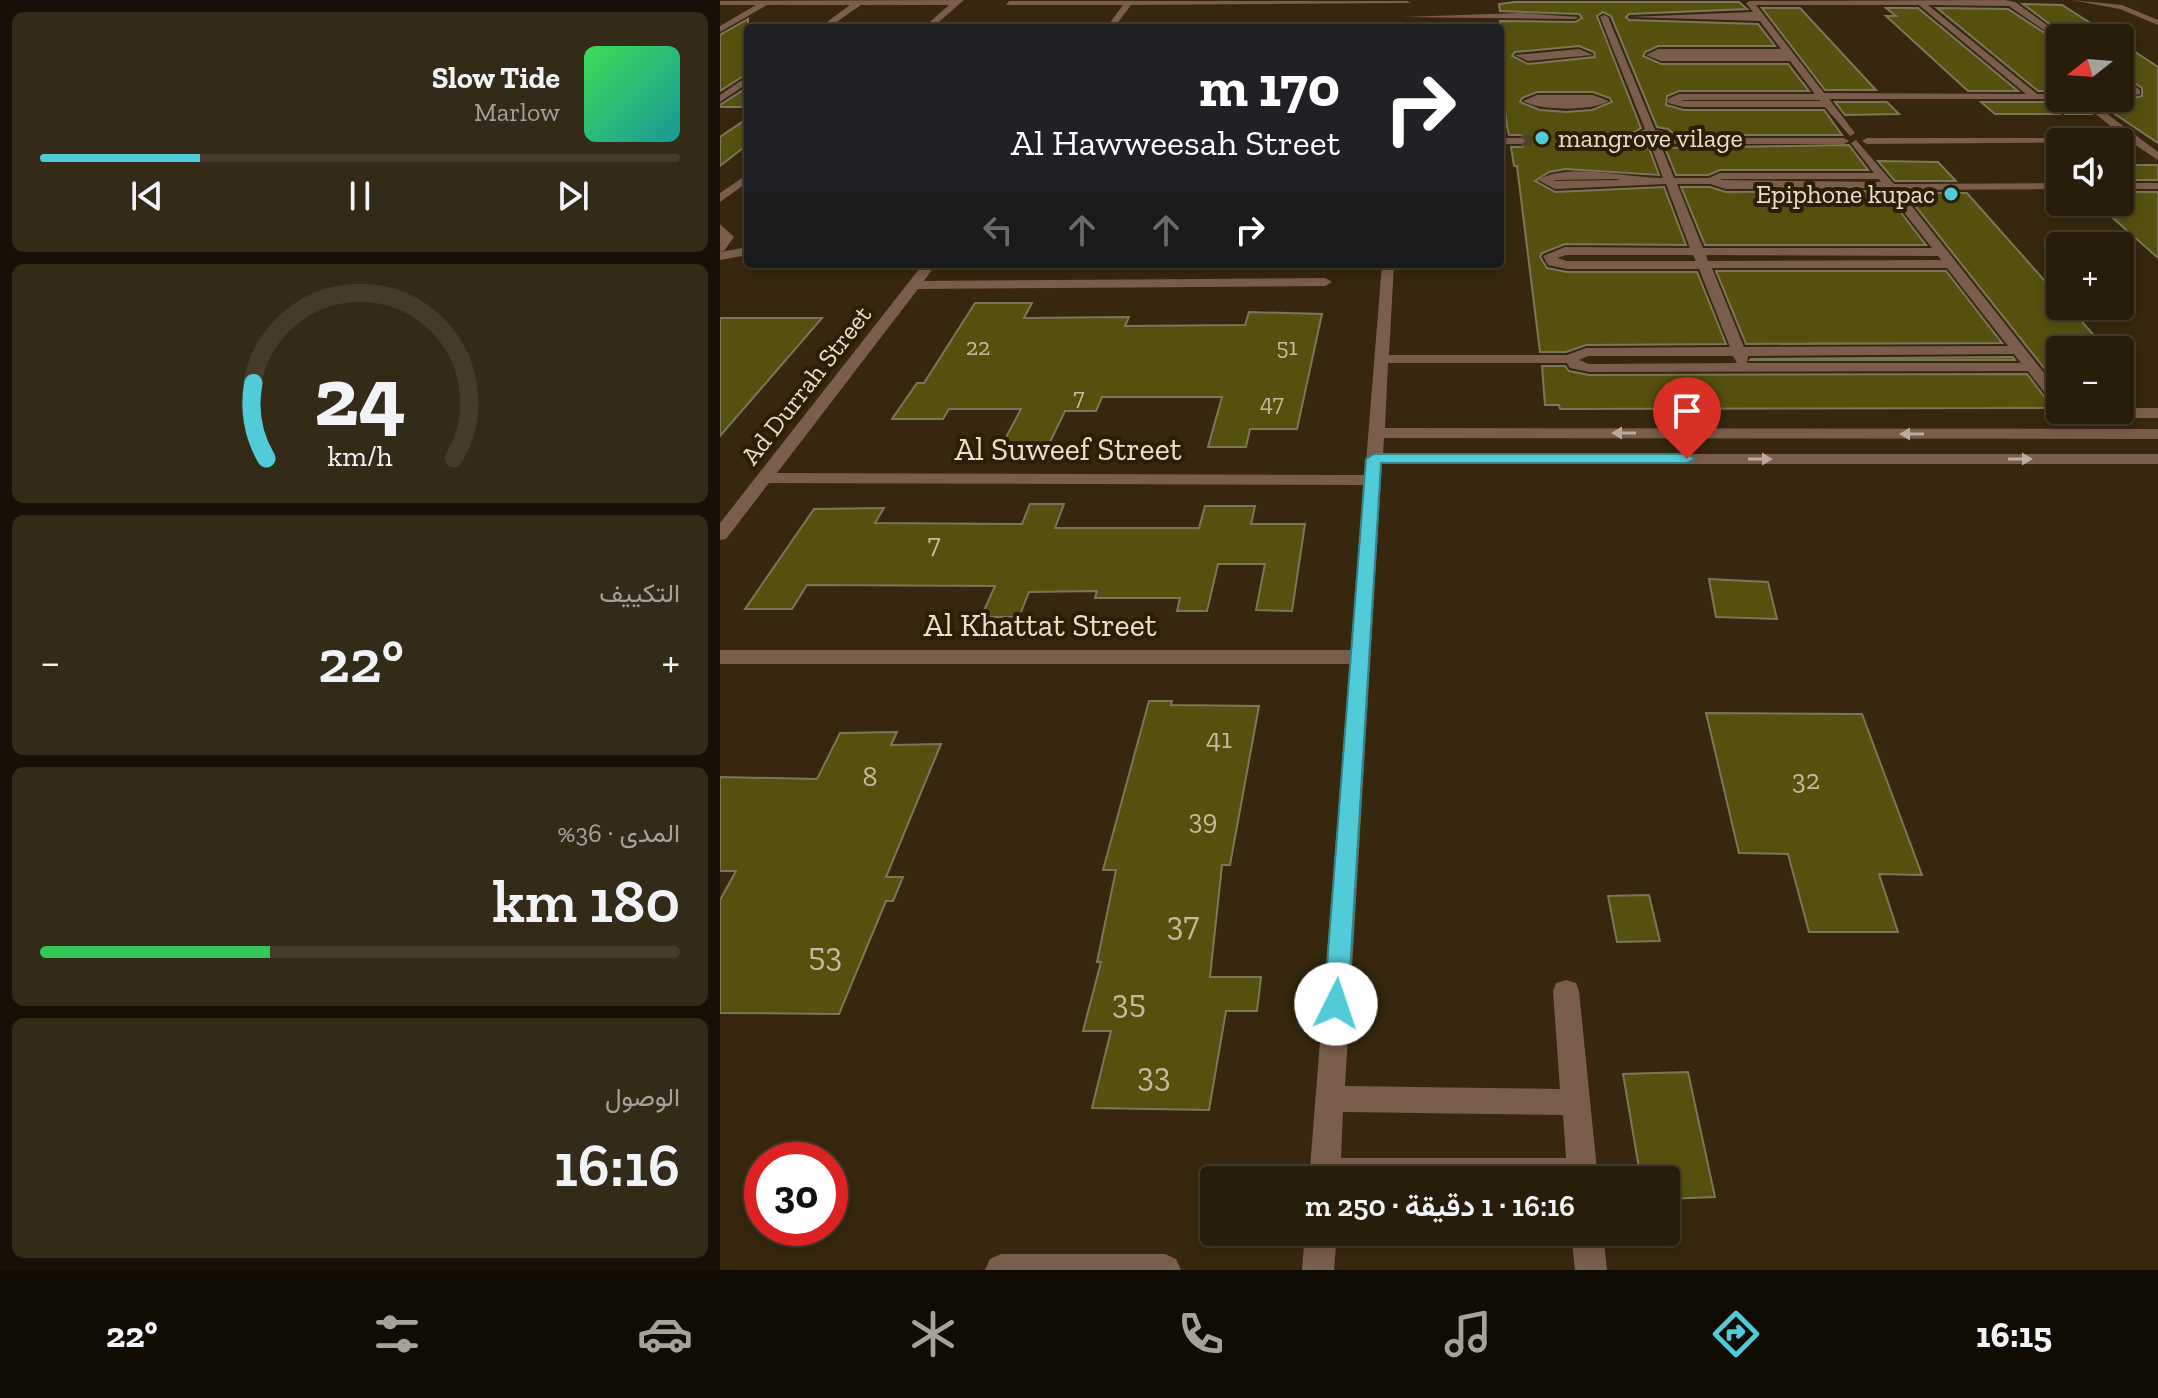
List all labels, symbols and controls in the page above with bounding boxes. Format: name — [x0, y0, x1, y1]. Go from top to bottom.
north arrow — [2046, 24, 2134, 112]
map controls — [2046, 24, 2134, 424]
text: 170 m — [1199, 53, 1340, 120]
icon: right — [1368, 56, 1472, 160]
text: Slow Tide — [432, 60, 560, 96]
text: Marlow — [474, 96, 560, 128]
text: Al Hawweesah Street — [1011, 121, 1340, 164]
place label: mangrove vilage — [1558, 122, 1743, 154]
button: sound — [2046, 128, 2134, 216]
marker: mangrove vilage — [1533, 129, 1551, 147]
icon: previous — [125, 174, 169, 218]
icon: pause — [338, 174, 382, 218]
icon: next — [551, 174, 595, 218]
place label: Epiphone kupac — [1756, 178, 1935, 210]
marker: Epiphone kupac — [1942, 185, 1960, 203]
icon: left — [976, 208, 1020, 252]
icon: ahead — [1060, 208, 1104, 252]
icon: ahead — [1144, 208, 1188, 252]
icon: right — [1228, 208, 1272, 252]
button: + — [2046, 232, 2134, 320]
street label: Ad Durrah Street — [734, 299, 878, 471]
house number: 22 — [966, 332, 990, 361]
house number: 51 — [1276, 332, 1298, 361]
button: − — [2046, 336, 2134, 424]
text: 24 — [314, 346, 406, 446]
pin — [1653, 377, 1721, 459]
house number: 7 — [1073, 382, 1085, 411]
house number: 47 — [1260, 388, 1284, 417]
icon: arrive — [1665, 389, 1709, 433]
one-way arrow — [1611, 427, 1636, 439]
one-way arrow — [1899, 428, 1924, 440]
street label: Al Suweef Street — [954, 430, 1182, 468]
text: km/h — [327, 440, 393, 474]
one-way arrow — [1748, 453, 1773, 465]
one-way arrow — [2008, 453, 2033, 465]
house number: 7 — [927, 527, 941, 560]
text: التكييف — [599, 577, 680, 609]
street label: Al Khattat Street — [923, 606, 1157, 644]
text: 22° — [318, 625, 404, 697]
text: − — [40, 635, 61, 688]
text: + — [661, 635, 680, 688]
house number: 41 — [1206, 722, 1232, 755]
house number: 8 — [862, 760, 878, 793]
house number: 32 — [1792, 763, 1820, 796]
house number: 39 — [1189, 803, 1217, 836]
text: المدى · 36% — [558, 817, 680, 849]
text: 180 km — [492, 865, 680, 937]
house number: 37 — [1167, 903, 1199, 944]
house number: 53 — [808, 934, 842, 975]
position arrow — [1294, 962, 1378, 1046]
house number: 35 — [1112, 981, 1146, 1022]
house number: 33 — [1137, 1054, 1171, 1095]
text: الوصول — [605, 1081, 680, 1113]
text: 16:16 — [554, 1129, 680, 1201]
speed limit sign: 30 — [744, 1142, 848, 1246]
text: 16:16 · 1 دقيقة · 250 m — [1305, 1188, 1575, 1224]
icon: filters — [369, 1306, 425, 1362]
icon: car — [637, 1306, 693, 1362]
icon: climate — [905, 1306, 961, 1362]
icon: phone — [1173, 1306, 1229, 1362]
icon: music — [1440, 1306, 1496, 1362]
icon: directions — [1708, 1306, 1764, 1362]
text: 22° — [106, 1313, 158, 1356]
text: 16:15 — [1976, 1313, 2052, 1356]

